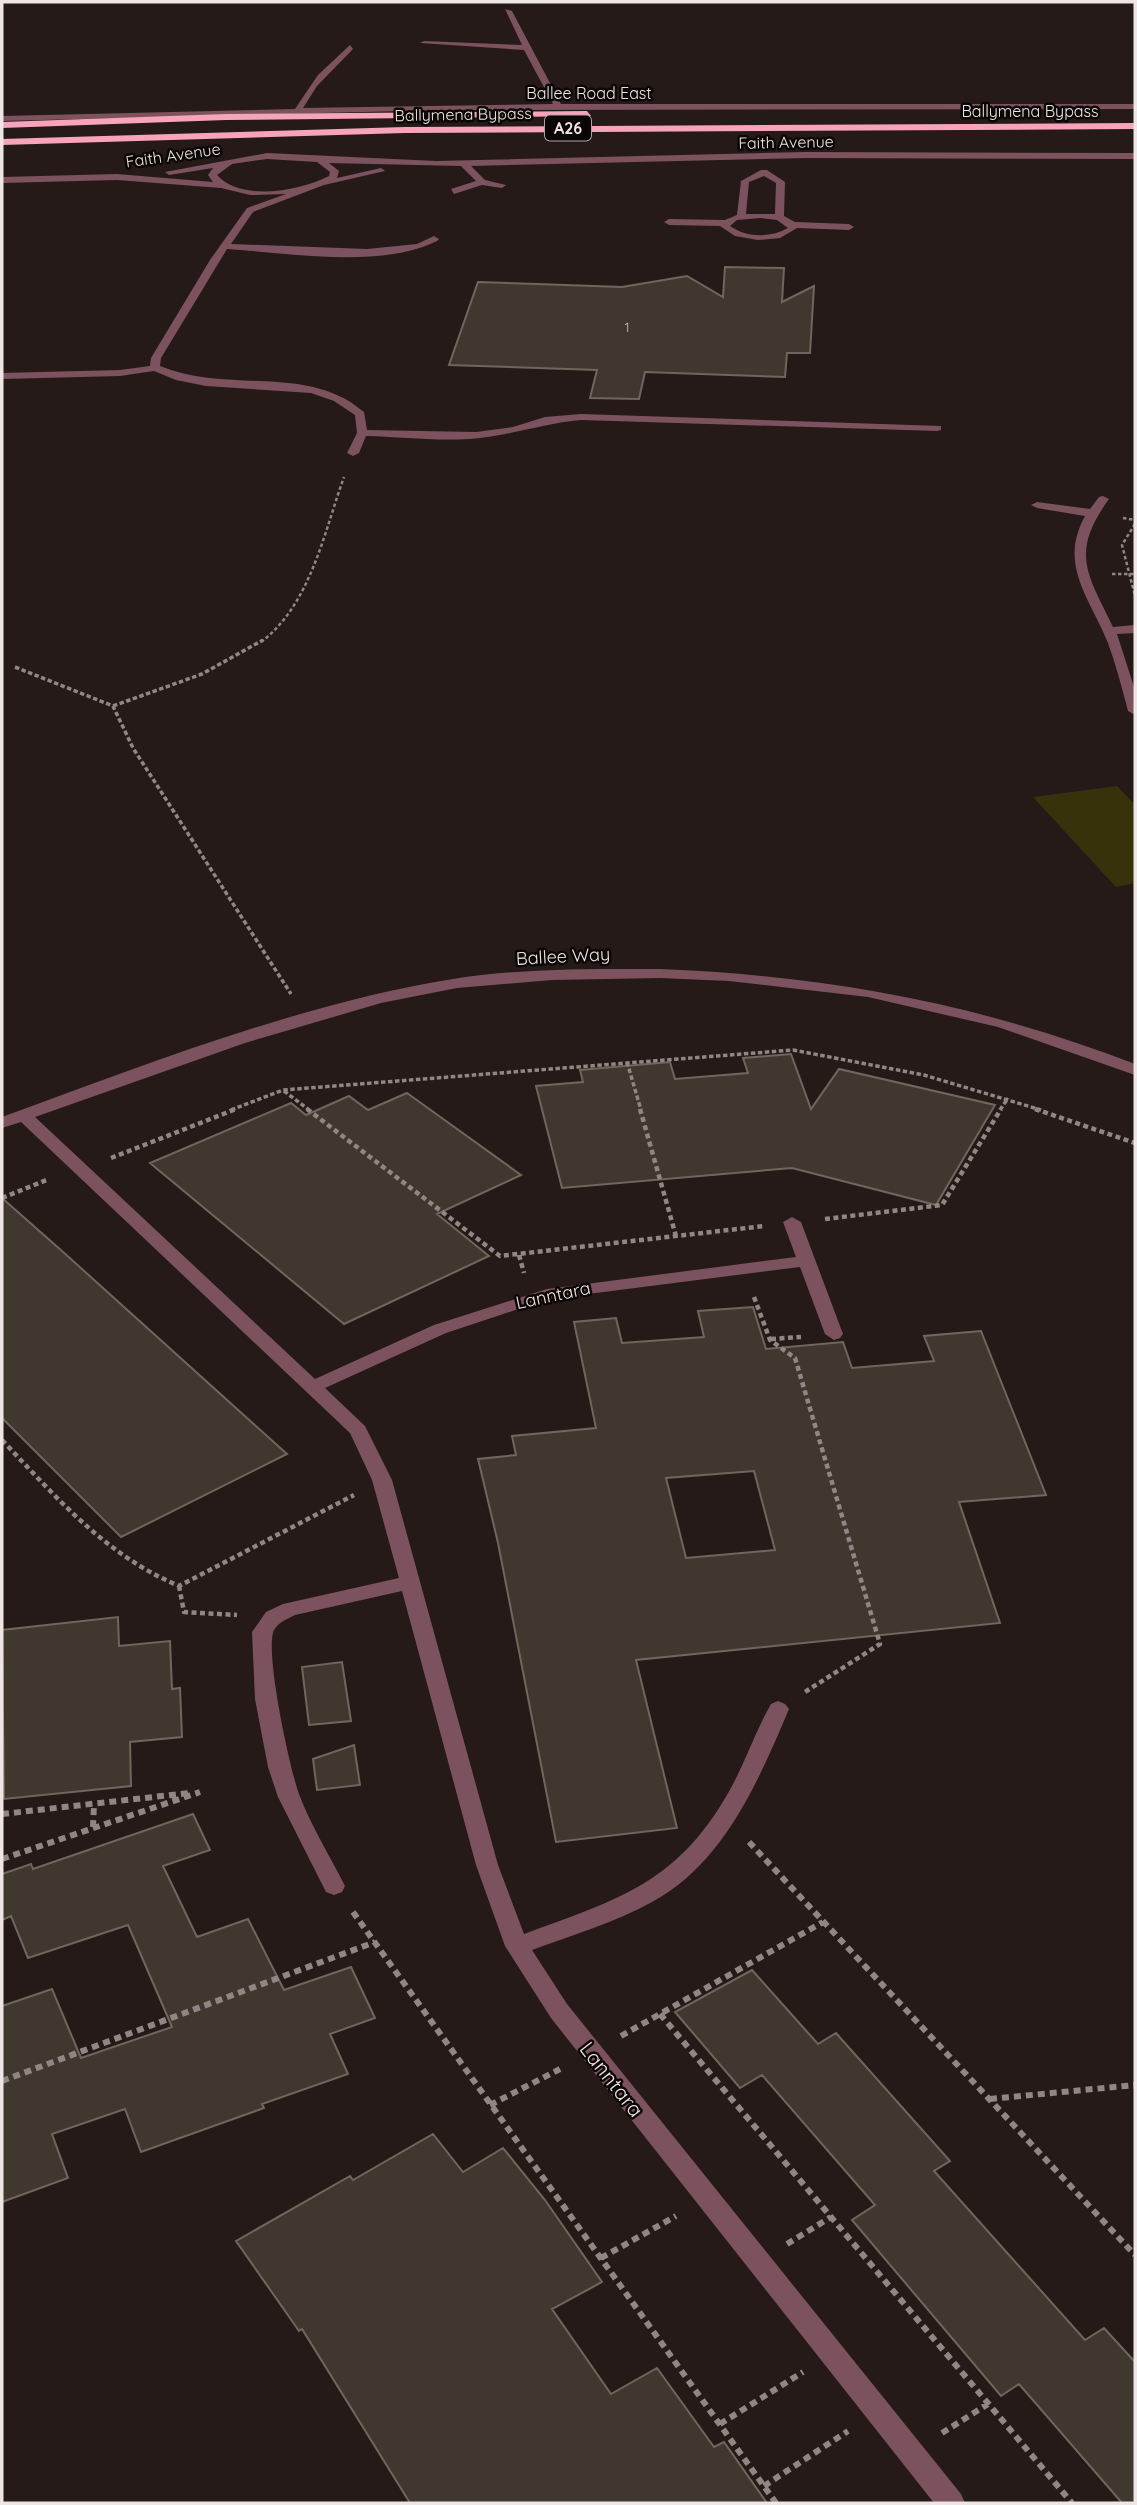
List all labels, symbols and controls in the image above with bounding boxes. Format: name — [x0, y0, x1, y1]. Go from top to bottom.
street label: Ballee Road East — [526, 83, 652, 103]
street label: Ballymena Bypass — [961, 101, 1099, 121]
street label: Ballymena Bypass — [394, 103, 532, 125]
road number: A26 — [545, 116, 591, 140]
street label: Faith Avenue — [738, 131, 834, 153]
street label: Faith Avenue — [124, 138, 222, 172]
house number: 1 — [624, 318, 630, 336]
street label: Ballee Way — [515, 942, 611, 970]
street label: Lanntara — [513, 1276, 593, 1314]
street label: Lanntara — [574, 2036, 650, 2122]

